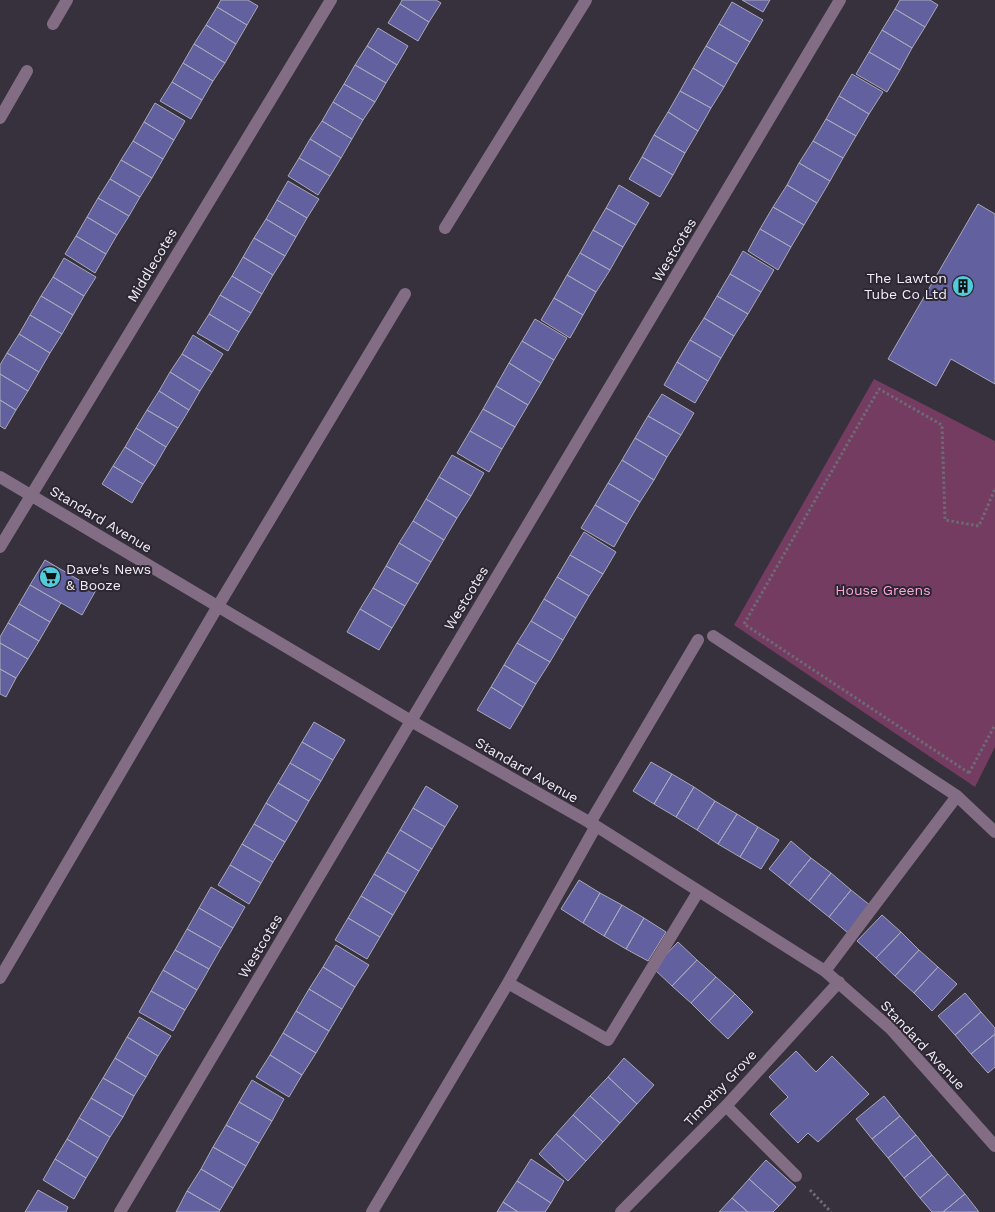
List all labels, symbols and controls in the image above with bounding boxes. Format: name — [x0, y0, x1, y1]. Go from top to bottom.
street label: Westcotes — [649, 215, 699, 285]
street label: Middlecotes — [124, 225, 180, 305]
place label: The Lawton Tube Co Ltd — [864, 270, 947, 302]
building icon: The Lawton Tube Co Ltd — [951, 274, 975, 298]
street label: Standard Avenue — [47, 482, 155, 556]
place label: Dave's News & Booze — [66, 561, 151, 593]
street label: Westcotes — [441, 563, 491, 633]
supermarket icon: Dave's News & Booze — [38, 565, 62, 589]
park label: House Greens — [835, 582, 931, 598]
street label: Standard Avenue — [473, 734, 581, 806]
street label: Westcotes — [235, 911, 285, 981]
street label: Standard Avenue — [878, 997, 968, 1093]
street label: Timothy Grove — [680, 1046, 760, 1130]

